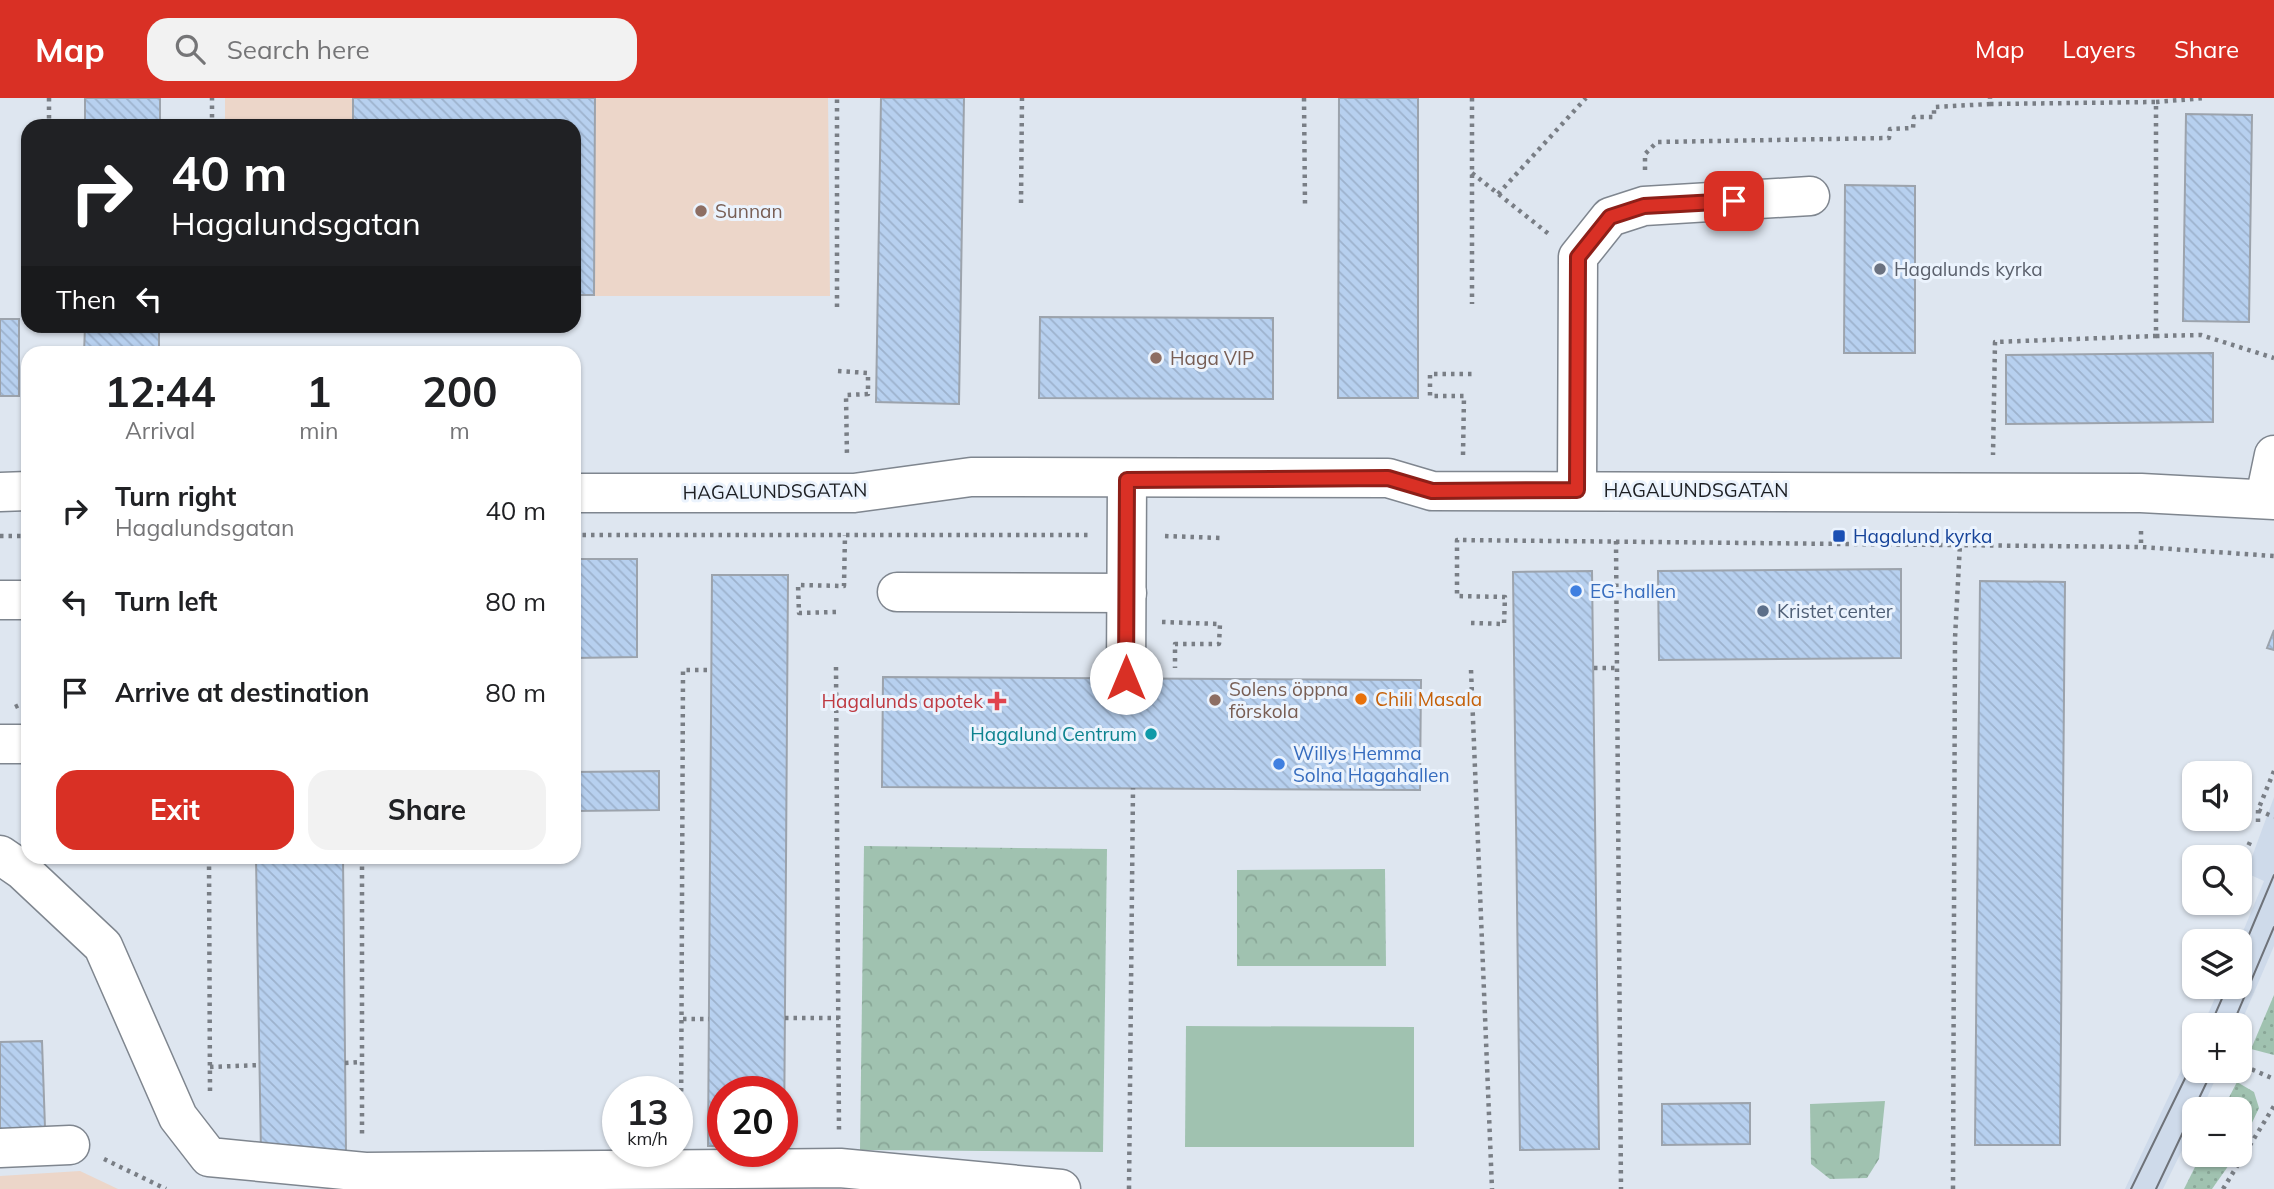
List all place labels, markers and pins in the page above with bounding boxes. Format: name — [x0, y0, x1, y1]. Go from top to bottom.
pin — [1704, 171, 1764, 231]
place label: Sunnan — [715, 199, 783, 223]
marker: Sunnan — [693, 203, 709, 219]
place label: Hagalunds kyrka — [1894, 257, 2043, 281]
marker: Hagalunds kyrka — [1872, 261, 1888, 277]
place label: Haga VIP — [1170, 346, 1254, 370]
marker: Haga VIP — [1148, 350, 1164, 366]
place label: Hagalund kyrka — [1853, 524, 1992, 548]
marker: Hagalund kyrka — [1831, 528, 1847, 544]
place label: EG-hallen — [1590, 579, 1676, 603]
marker: EG-hallen — [1568, 583, 1584, 599]
place label: Kristet center — [1777, 599, 1893, 623]
marker: Kristet center — [1755, 603, 1771, 619]
place label: Solens öppna förskola — [1229, 677, 1348, 723]
place label: Chili Masala — [1375, 687, 1482, 711]
place label: Hagalunds apotek — [822, 689, 983, 713]
marker: Chili Masala — [1353, 691, 1369, 707]
marker: Solens öppna förskola — [1207, 692, 1223, 708]
marker: Hagalunds apotek — [989, 693, 1005, 709]
place label: Hagalund Centrum — [970, 722, 1137, 746]
marker: Hagalund Centrum — [1143, 726, 1159, 742]
place label: Willys Hemma Solna Hagahallen — [1293, 741, 1450, 787]
marker: Willys Hemma Solna Hagahallen — [1271, 756, 1287, 772]

